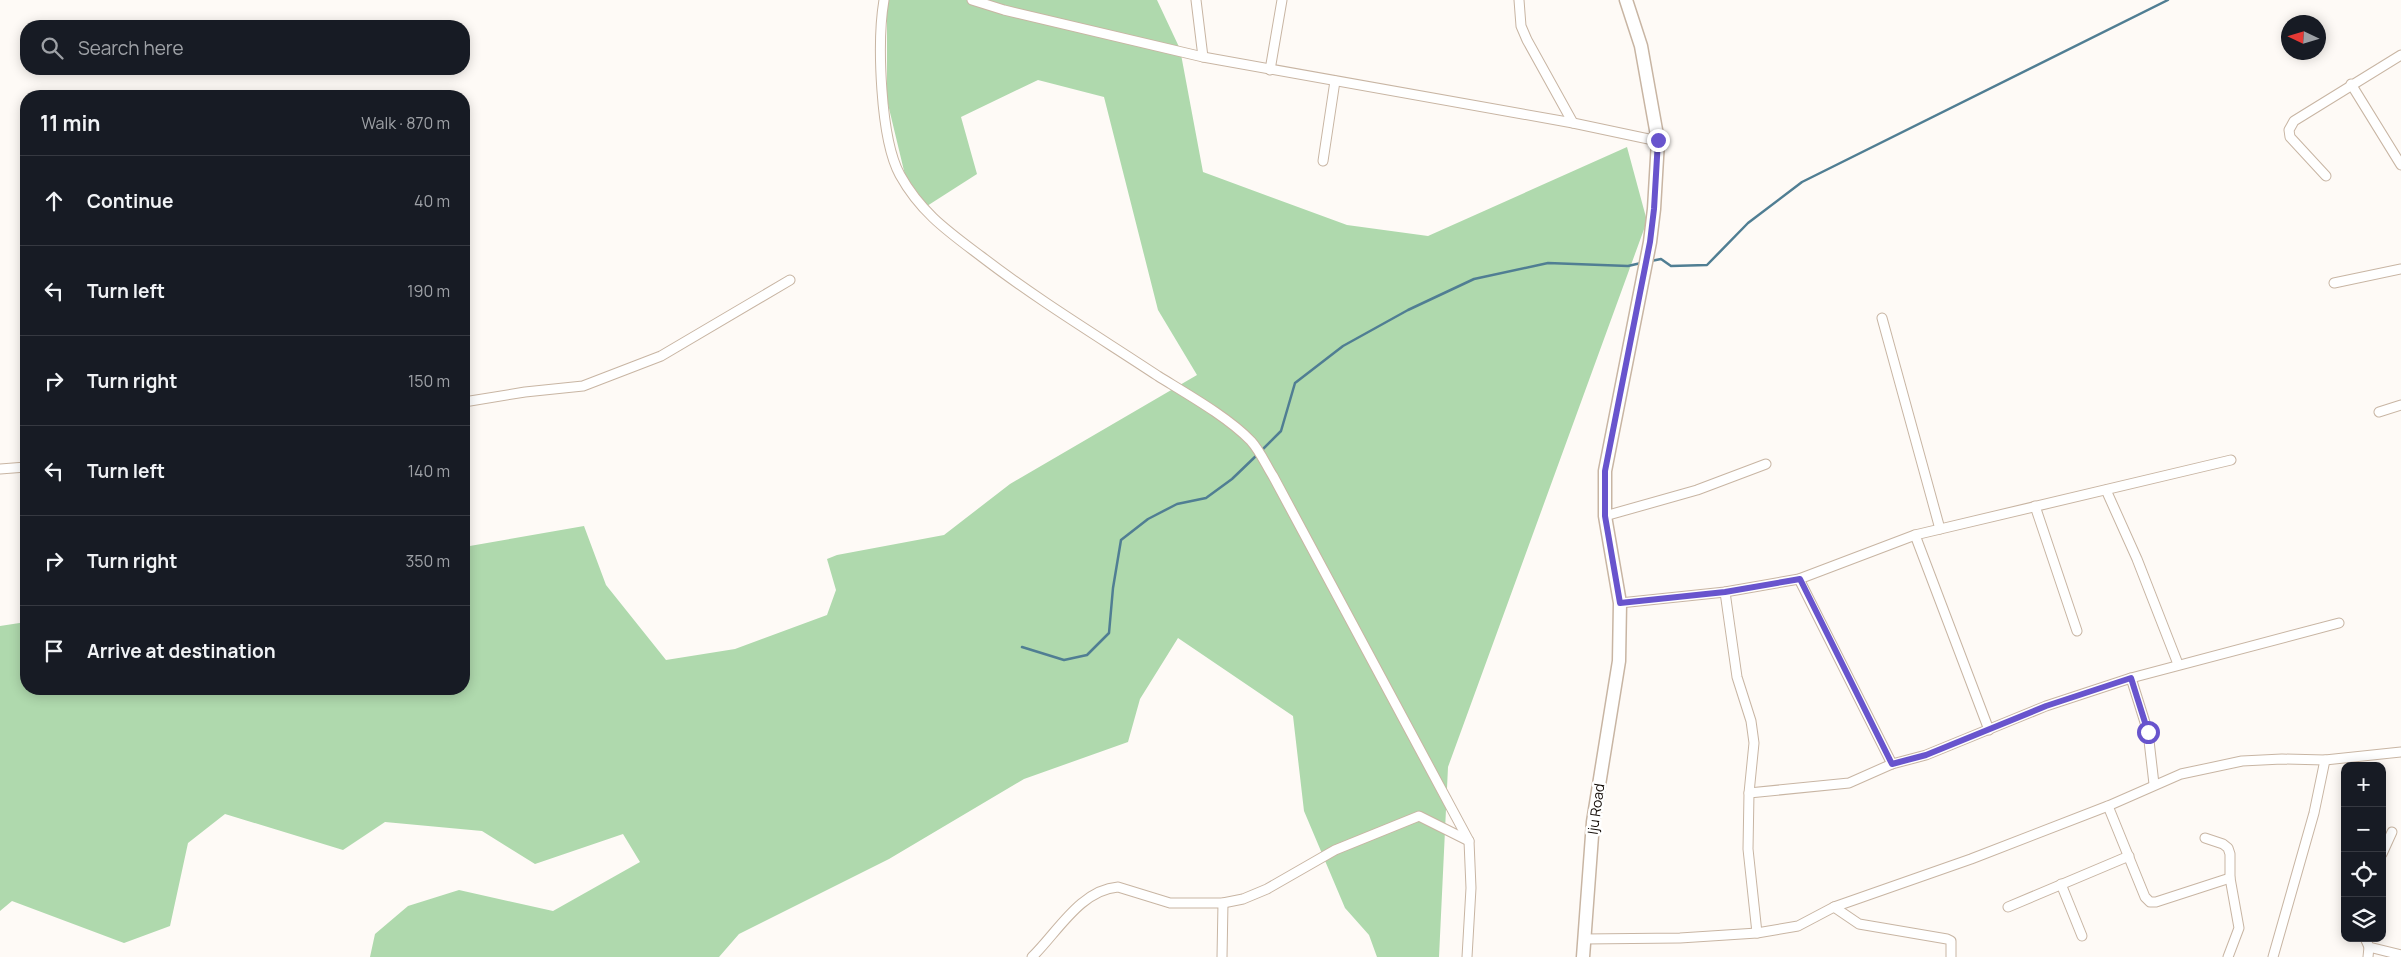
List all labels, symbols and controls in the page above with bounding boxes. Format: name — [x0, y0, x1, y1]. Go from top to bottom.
north arrow — [2281, 15, 2326, 60]
search box — [20, 20, 470, 75]
icon: search — [38, 34, 66, 62]
text: Search here — [78, 35, 184, 61]
text: 11 min — [40, 109, 101, 137]
text: Walk · 870 m — [361, 112, 450, 134]
route end — [1647, 129, 1670, 152]
icon: ahead — [40, 187, 68, 215]
text: Continue — [87, 188, 173, 214]
text: 40 m — [414, 190, 450, 212]
icon: left — [40, 277, 68, 305]
text: Turn left — [87, 278, 165, 304]
text: 190 m — [407, 280, 450, 302]
icon: right — [40, 367, 68, 395]
text: Turn right — [87, 368, 177, 394]
text: 150 m — [408, 370, 450, 392]
icon: left — [40, 457, 68, 485]
text: Turn left — [87, 458, 165, 484]
text: 140 m — [408, 460, 450, 482]
icon: right — [40, 547, 68, 575]
text: Turn right — [87, 548, 177, 574]
text: 350 m — [405, 550, 450, 572]
icon: arrive — [40, 637, 68, 665]
text: Arrive at destination — [87, 638, 276, 664]
route start — [2137, 721, 2160, 744]
map controls — [2341, 762, 2386, 942]
button: + — [2341, 762, 2386, 807]
street label: Iju Road — [1583, 782, 1608, 836]
button: − — [2341, 807, 2386, 852]
button: locate — [2341, 852, 2386, 897]
button: layers — [2341, 897, 2386, 942]

